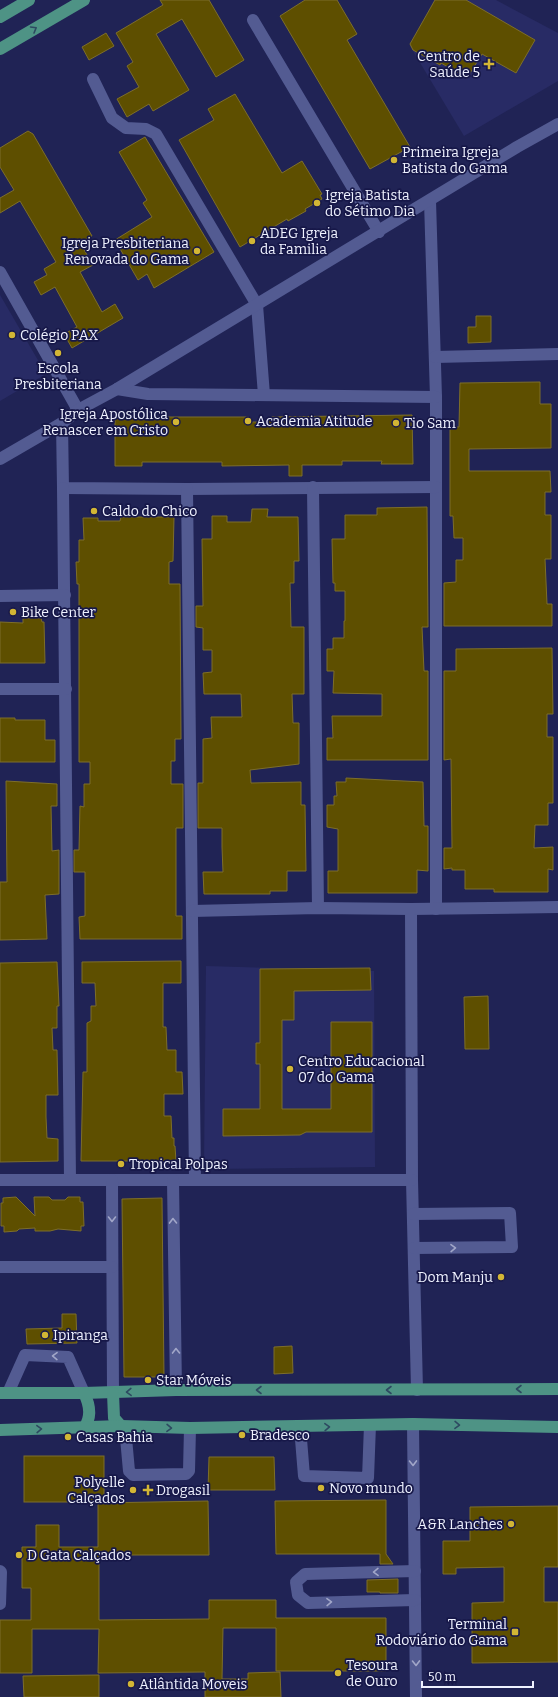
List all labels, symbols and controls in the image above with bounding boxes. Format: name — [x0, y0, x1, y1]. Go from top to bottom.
one-way arrow — [30, 27, 37, 34]
place label: Centro de Saúde 5 — [417, 48, 480, 81]
marker: Centro de Saúde 5 — [483, 58, 495, 70]
place label: Primeira Igreja Batista do Gama — [402, 144, 508, 177]
marker: Primeira Igreja Batista do Gama — [389, 155, 399, 165]
place label: Igreja Batista do Sétimo Dia — [325, 187, 415, 220]
marker: Igreja Batista do Sétimo Dia — [312, 198, 322, 208]
place label: ADEG Igreja da Familia — [260, 225, 338, 258]
place label: Igreja Presbiteriana Renovada do Gama — [62, 235, 189, 268]
marker: ADEG Igreja da Familia — [247, 236, 257, 246]
marker: Igreja Presbiteriana Renovada do Gama — [192, 246, 202, 256]
place label: Colégio PAX — [20, 327, 98, 344]
marker: Colégio PAX — [7, 330, 17, 340]
marker: Escola Presbiteriana — [53, 348, 63, 358]
place label: Escola Presbiteriana — [14, 360, 102, 393]
place label: Igreja Apostólica Renascer em Cristo — [42, 406, 168, 439]
place label: Academia Atitude — [256, 413, 372, 430]
place label: Tio Sam — [404, 415, 457, 432]
marker: Academia Atitude — [243, 416, 253, 426]
marker: Igreja Apostólica Renascer em Cristo — [171, 417, 181, 427]
marker: Tio Sam — [391, 418, 401, 428]
place label: Caldo do Chico — [102, 503, 197, 520]
marker: Caldo do Chico — [89, 506, 99, 516]
place label: Bike Center — [21, 604, 96, 621]
marker: Bike Center — [8, 607, 18, 617]
place label: Centro Educacional 07 do Gama — [298, 1053, 425, 1086]
marker: Centro Educacional 07 do Gama — [285, 1064, 295, 1074]
place label: Tropical Polpas — [129, 1156, 228, 1173]
marker: Tropical Polpas — [116, 1159, 126, 1169]
one-way arrow — [108, 1216, 116, 1222]
one-way arrow — [169, 1218, 177, 1224]
one-way arrow — [450, 1244, 456, 1252]
place label: Dom Manju — [418, 1269, 493, 1286]
marker: Dom Manju — [496, 1272, 506, 1282]
place label: Ipiranga — [53, 1327, 108, 1344]
marker: Ipiranga — [40, 1330, 50, 1340]
one-way arrow — [171, 1348, 180, 1354]
one-way arrow — [52, 1352, 58, 1360]
place label: Star Móveis — [156, 1372, 231, 1389]
marker: Star Móveis — [143, 1375, 153, 1385]
one-way arrow — [516, 1385, 522, 1394]
one-way arrow — [256, 1386, 262, 1394]
one-way arrow — [386, 1386, 392, 1394]
one-way arrow — [126, 1388, 132, 1396]
one-way arrow — [454, 1421, 460, 1429]
one-way arrow — [324, 1422, 330, 1431]
one-way arrow — [166, 1424, 172, 1432]
one-way arrow — [36, 1425, 42, 1433]
place label: Bradesco — [250, 1427, 310, 1444]
place label: Casas Bahia — [76, 1429, 153, 1446]
marker: Bradesco — [237, 1430, 247, 1440]
marker: Casas Bahia — [63, 1432, 73, 1442]
one-way arrow — [409, 1460, 417, 1466]
place label: Polyelle Calçados — [67, 1474, 125, 1507]
place label: Novo mundo — [329, 1480, 413, 1497]
place label: Drogasil — [156, 1482, 210, 1499]
marker: Novo mundo — [316, 1483, 326, 1493]
marker: Polyelle Calçados — [128, 1485, 138, 1495]
marker: Drogasil — [143, 1485, 153, 1495]
place label: A&R Lanches — [417, 1516, 503, 1533]
marker: A&R Lanches — [506, 1519, 516, 1529]
place label: D Gata Calçados — [27, 1547, 131, 1564]
marker: D Gata Calçados — [14, 1550, 24, 1560]
one-way arrow — [373, 1568, 379, 1576]
one-way arrow — [326, 1598, 332, 1606]
place label: Terminal Rodoviário do Gama — [376, 1616, 507, 1649]
marker: Terminal Rodoviário do Gama — [510, 1627, 520, 1637]
place label: Tesoura de Ouro — [346, 1657, 398, 1690]
one-way arrow — [412, 1660, 420, 1666]
scale bar — [422, 1663, 533, 1689]
marker: Tesoura de Ouro — [333, 1668, 343, 1678]
text: 50 m — [428, 1670, 457, 1684]
place label: Atlântida Moveis — [139, 1676, 247, 1693]
marker: Atlântida Moveis — [126, 1679, 136, 1689]

